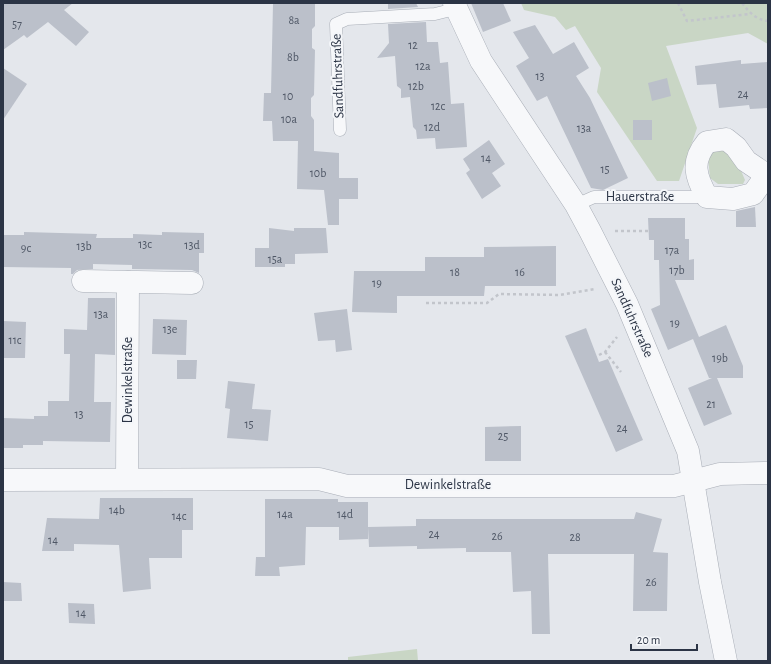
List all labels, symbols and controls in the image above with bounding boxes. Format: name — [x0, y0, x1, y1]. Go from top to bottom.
house number: 8a — [288, 14, 300, 26]
house number: 57 — [12, 18, 22, 30]
street label: Sandfuhrstraße — [330, 33, 346, 119]
house number: 12 — [408, 39, 418, 51]
house number: 8b — [287, 51, 299, 63]
house number: 12a — [415, 60, 431, 72]
house number: 13 — [535, 70, 545, 82]
house number: 12b — [408, 80, 424, 92]
house number: 24 — [737, 88, 749, 100]
house number: 10 — [283, 90, 293, 102]
house number: 12c — [431, 100, 445, 112]
house number: 10a — [281, 113, 297, 125]
house number: 12d — [424, 121, 440, 133]
house number: 13a — [577, 122, 592, 134]
house number: 14 — [481, 152, 491, 164]
house number: 15 — [600, 163, 610, 175]
house number: 10b — [310, 167, 326, 179]
street label: Hauerstraße — [606, 190, 674, 204]
house number: 13c — [138, 238, 152, 250]
house number: 13d — [184, 239, 200, 251]
house number: 13b — [76, 240, 92, 252]
house number: 9c — [21, 242, 32, 254]
house number: 17a — [665, 244, 680, 256]
house number: 15a — [268, 253, 283, 265]
house number: 17b — [669, 264, 685, 276]
house number: 18 — [450, 266, 460, 278]
house number: 16 — [515, 266, 525, 278]
street label: Sandfuhrstraße — [608, 276, 656, 360]
house number: 19 — [372, 277, 382, 289]
house number: 13a — [94, 308, 109, 320]
house number: 19 — [670, 317, 680, 329]
house number: 13e — [163, 323, 177, 335]
house number: 11c — [9, 334, 22, 346]
street label: Dewinkelstraße — [121, 337, 135, 423]
house number: 19b — [712, 352, 728, 364]
house number: 21 — [706, 398, 716, 410]
house number: 13 — [74, 408, 84, 420]
house number: 15 — [244, 418, 254, 430]
house number: 24 — [616, 422, 628, 434]
house number: 25 — [498, 430, 508, 442]
street label: Dewinkelstraße — [405, 478, 491, 492]
house number: 14b — [109, 504, 125, 516]
house number: 14a — [277, 508, 293, 520]
house number: 14d — [337, 508, 353, 520]
house number: 14c — [172, 510, 187, 522]
house number: 24 — [428, 528, 440, 540]
house number: 26 — [491, 530, 503, 542]
house number: 28 — [569, 531, 581, 543]
house number: 14 — [48, 534, 58, 546]
house number: 26 — [645, 576, 657, 588]
house number: 14 — [76, 607, 86, 619]
scale bar — [631, 626, 697, 652]
text: 20 m — [637, 634, 660, 646]

